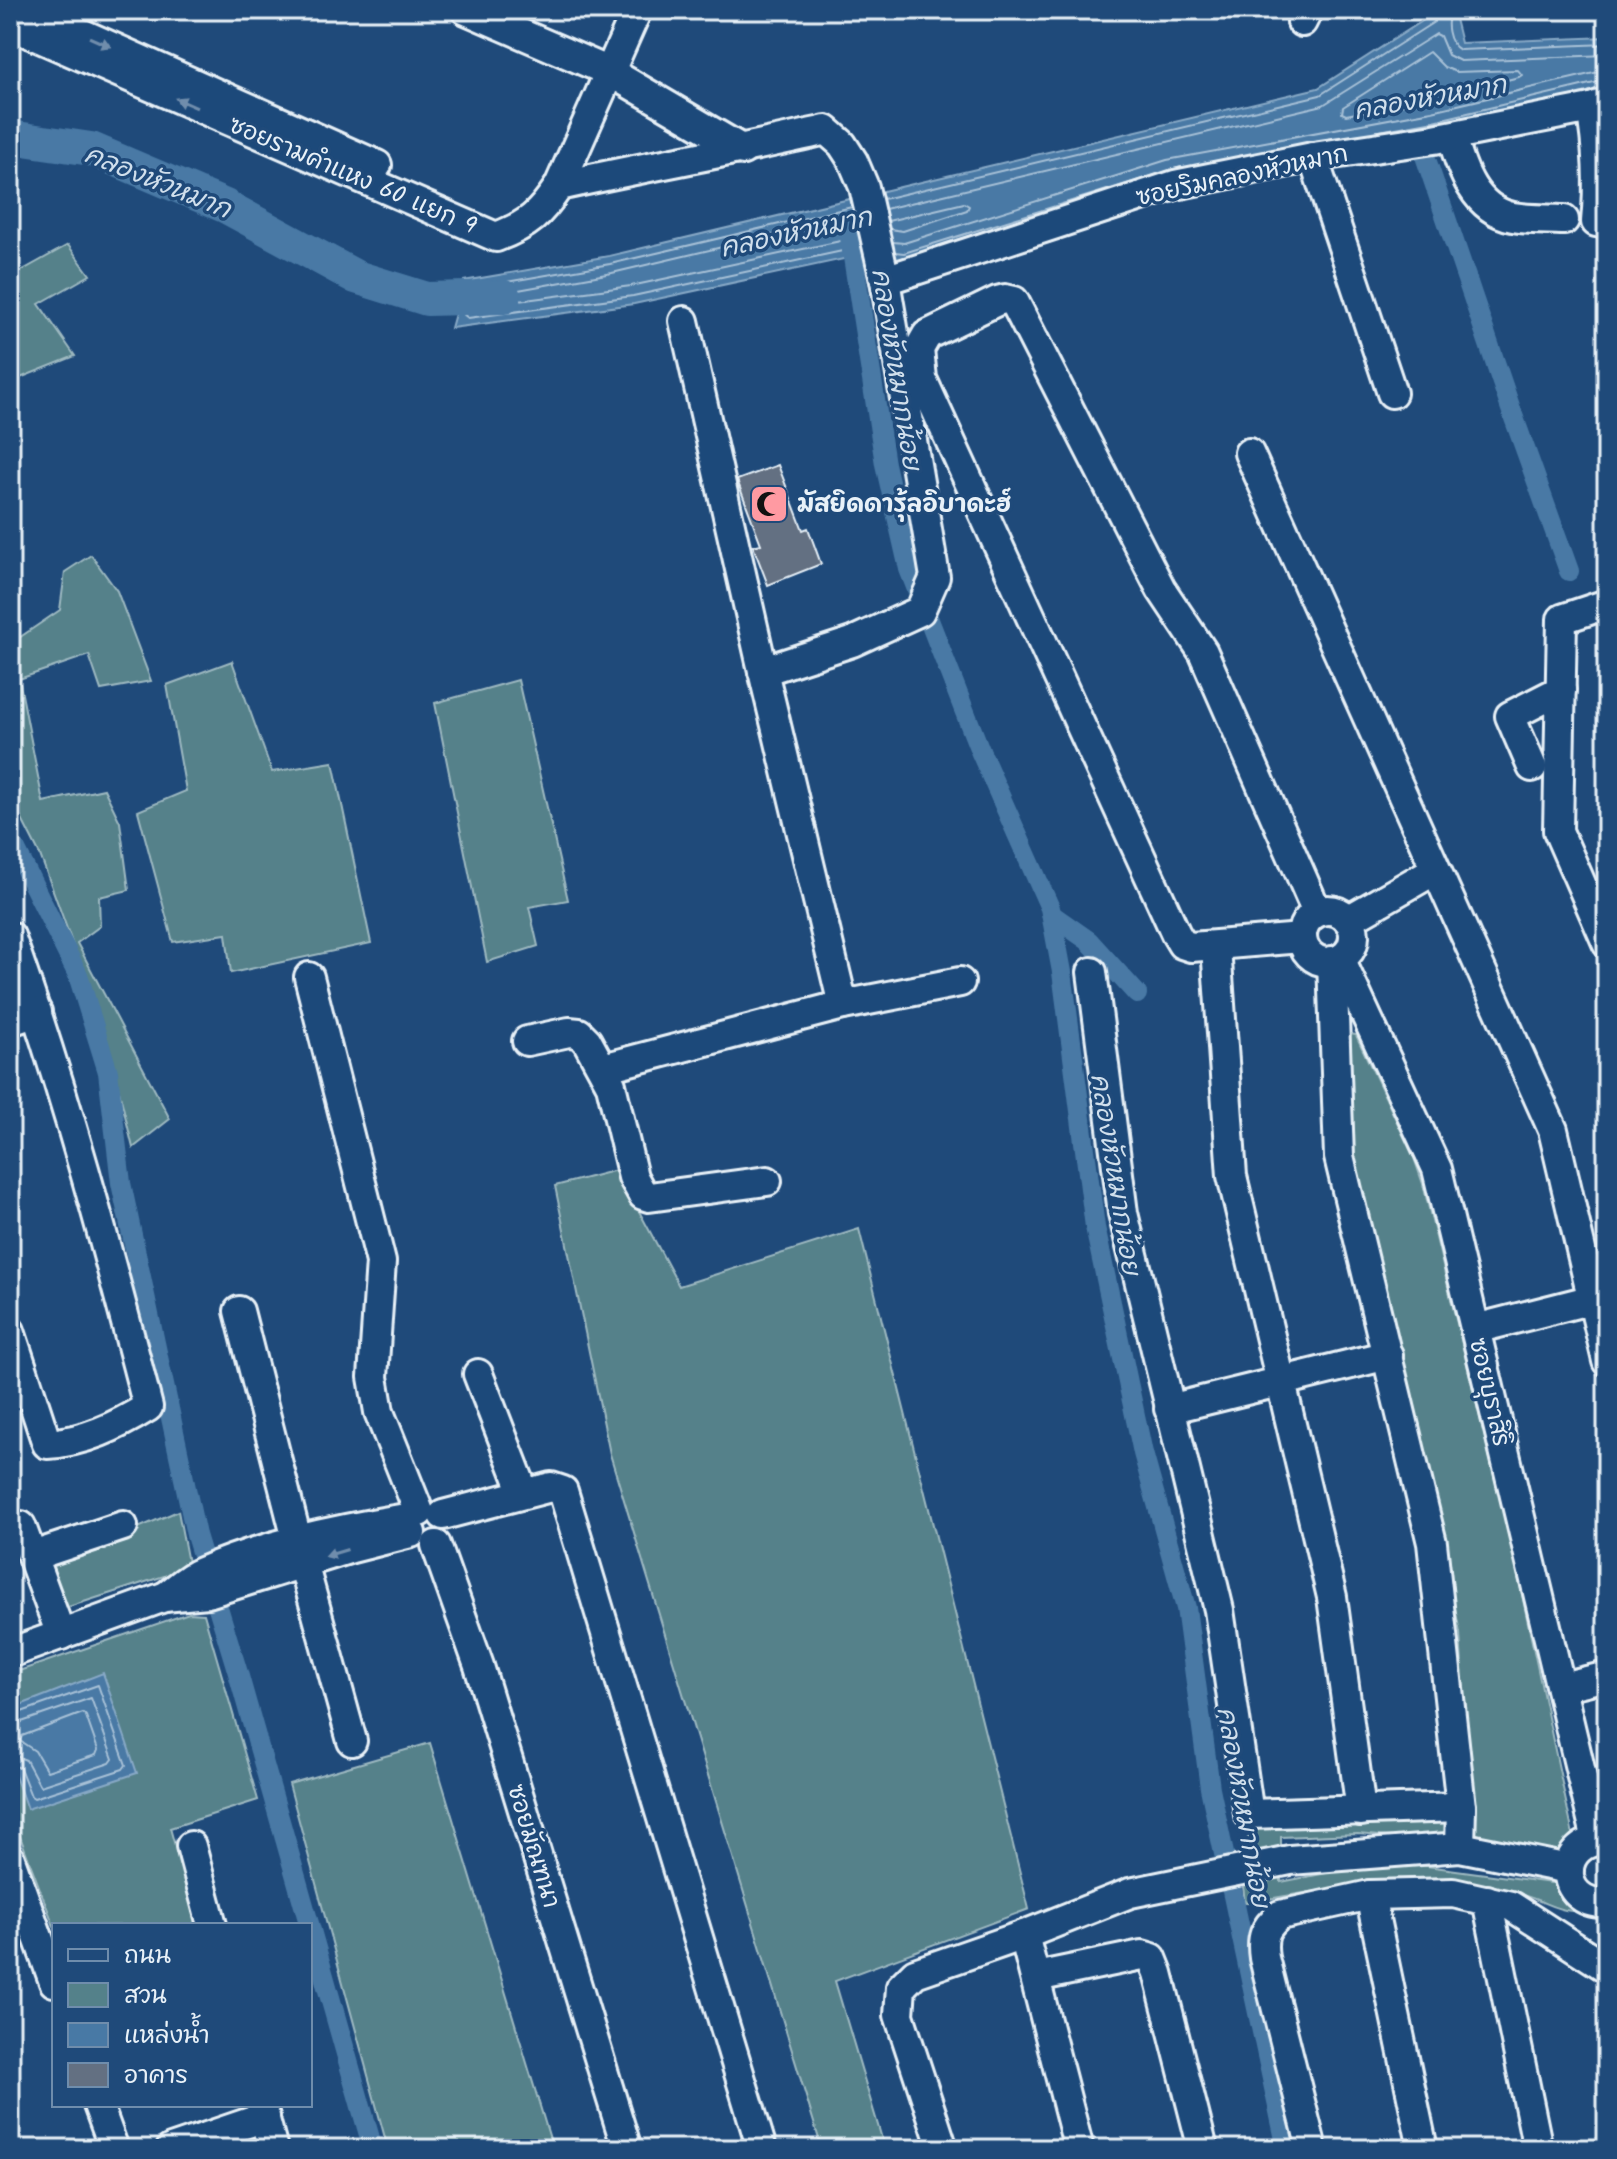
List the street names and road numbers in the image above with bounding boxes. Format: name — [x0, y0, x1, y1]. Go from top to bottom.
street label: ซอยรามคำแหง 60 แยก 9 — [222, 106, 483, 246]
street label: ซอยริมคลองหัวหมาก — [1133, 135, 1352, 218]
street label: ซอยบุราสิริ — [1457, 1334, 1520, 1451]
street label: ซอยมัณฑนา — [495, 1780, 570, 1913]

